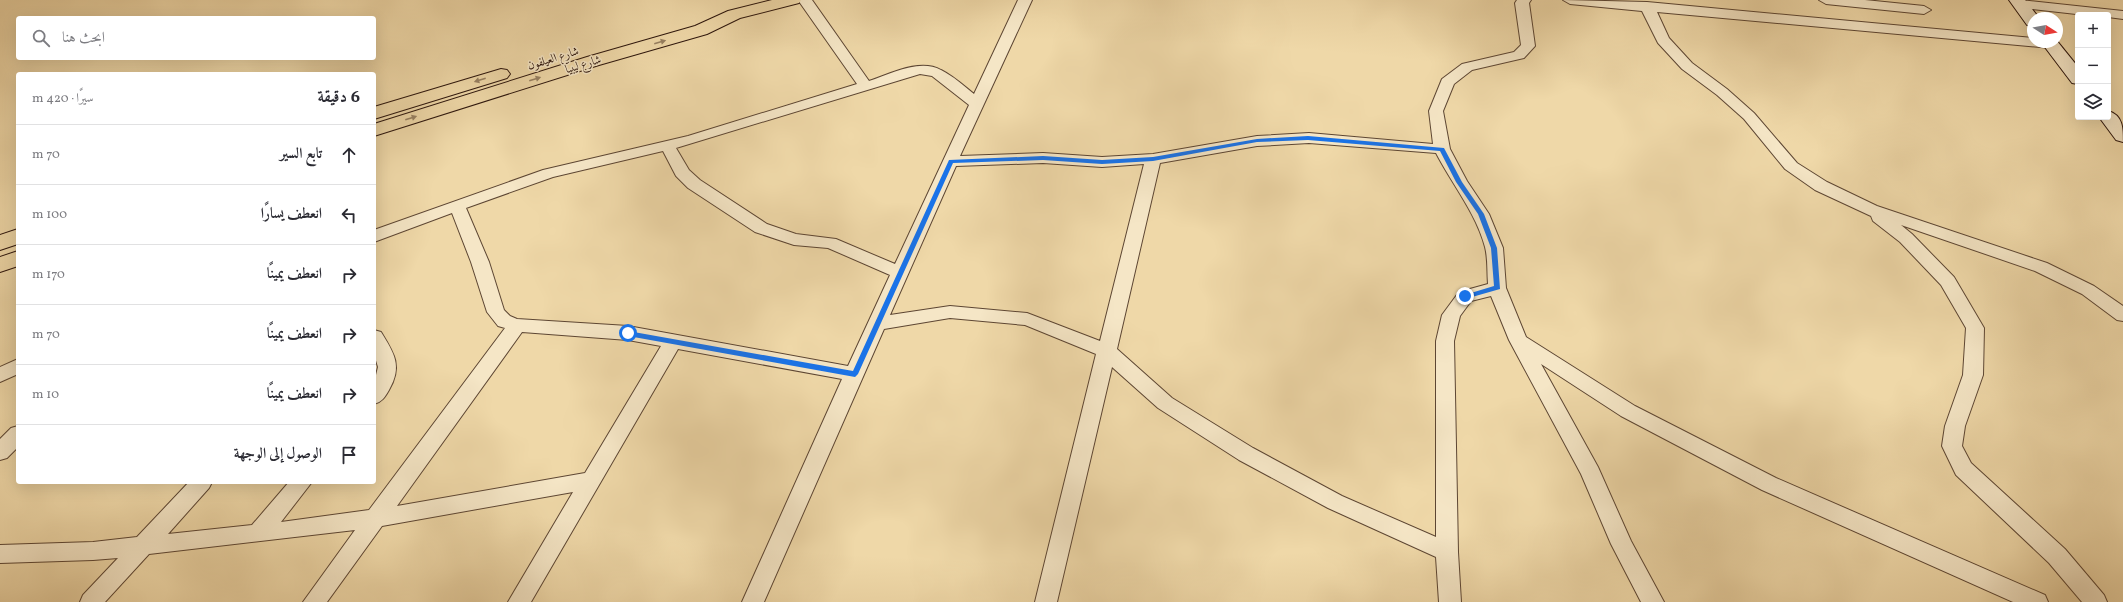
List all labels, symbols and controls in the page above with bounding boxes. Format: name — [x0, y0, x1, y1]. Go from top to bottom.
north arrow — [2027, 12, 2063, 48]
map controls — [2075, 12, 2111, 120]
button: + — [2075, 12, 2111, 48]
search box — [16, 16, 376, 60]
icon: search — [30, 27, 52, 49]
text: ابحث هنا — [62, 28, 105, 49]
one-way arrow — [654, 39, 666, 45]
street label: شارع العيلفون — [526, 43, 582, 76]
button: − — [2075, 48, 2111, 84]
street label: شارع ليبيا — [563, 52, 604, 80]
one-way arrow — [529, 76, 541, 82]
one-way arrow — [474, 77, 486, 83]
button: layers — [2075, 84, 2111, 120]
text: 6 دقيقة — [318, 86, 360, 109]
text: سيرًا · 420 m — [32, 90, 94, 108]
one-way arrow — [405, 115, 417, 121]
text: تابع السير — [280, 144, 322, 165]
icon: ahead — [338, 144, 360, 166]
text: 70 m — [32, 146, 60, 164]
text: انعطف يسارًا — [261, 204, 322, 225]
icon: left — [338, 204, 360, 226]
text: 100 m — [32, 206, 67, 224]
text: انعطف يمينًا — [267, 264, 322, 285]
icon: right — [338, 264, 360, 286]
text: 170 m — [32, 266, 65, 284]
route end — [1456, 287, 1474, 305]
text: انعطف يمينًا — [267, 324, 322, 345]
icon: right — [338, 324, 360, 346]
route start — [619, 324, 637, 342]
text: 70 m — [32, 326, 60, 344]
text: انعطف يمينًا — [267, 384, 322, 405]
icon: right — [338, 384, 360, 406]
text: 10 m — [32, 386, 59, 404]
text: الوصول إلى الوجهة — [234, 444, 322, 465]
icon: arrive — [338, 444, 360, 466]

